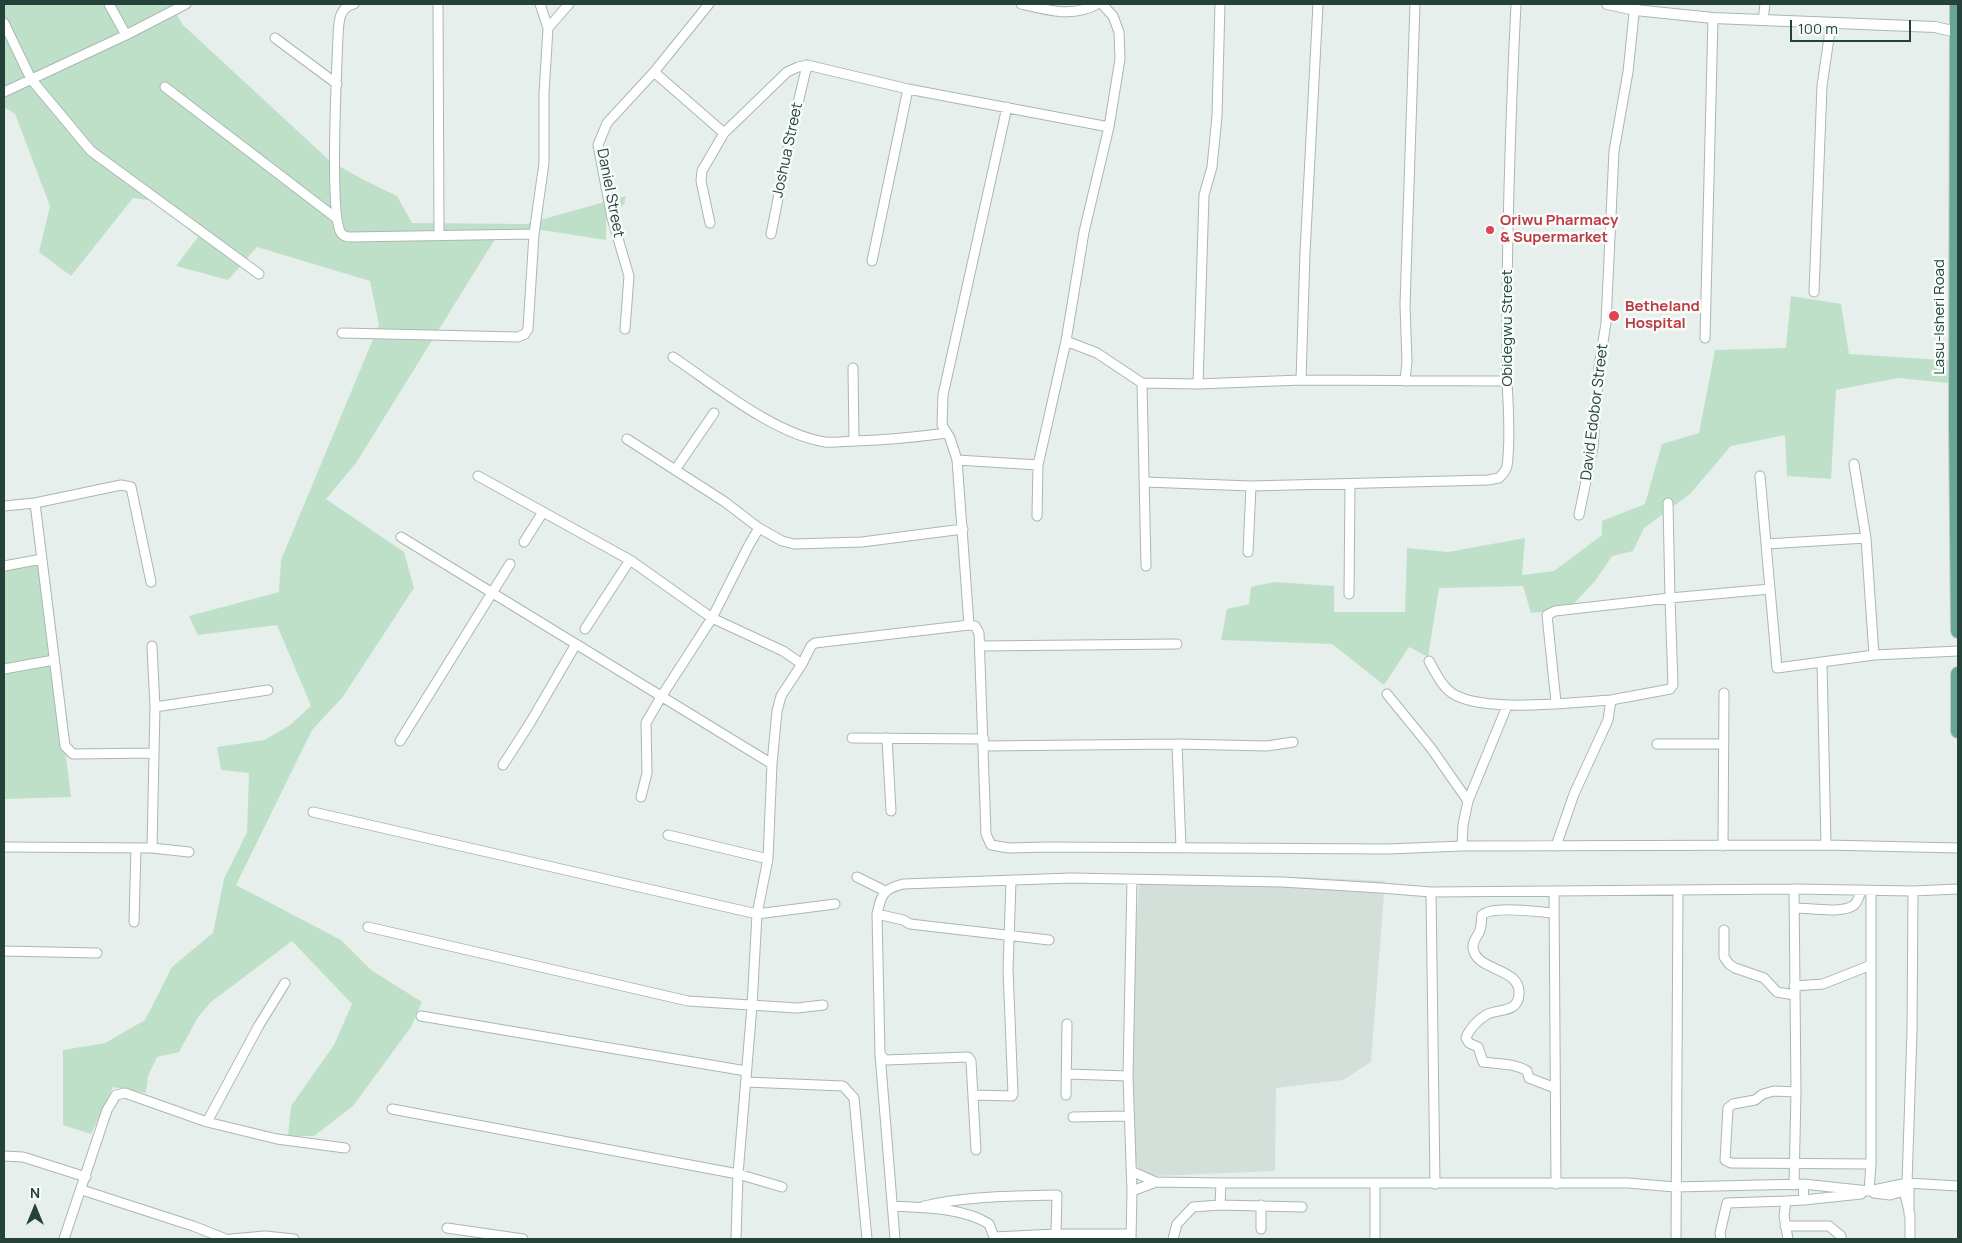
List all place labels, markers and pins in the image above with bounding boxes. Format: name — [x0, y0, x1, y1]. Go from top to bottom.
place label: Oriwu Pharmacy & Supermarket — [1500, 212, 1618, 247]
marker: Oriwu Pharmacy & Supermarket — [1484, 224, 1496, 236]
place label: Betheland Hospital — [1625, 298, 1700, 333]
marker: Betheland Hospital — [1607, 309, 1621, 323]

